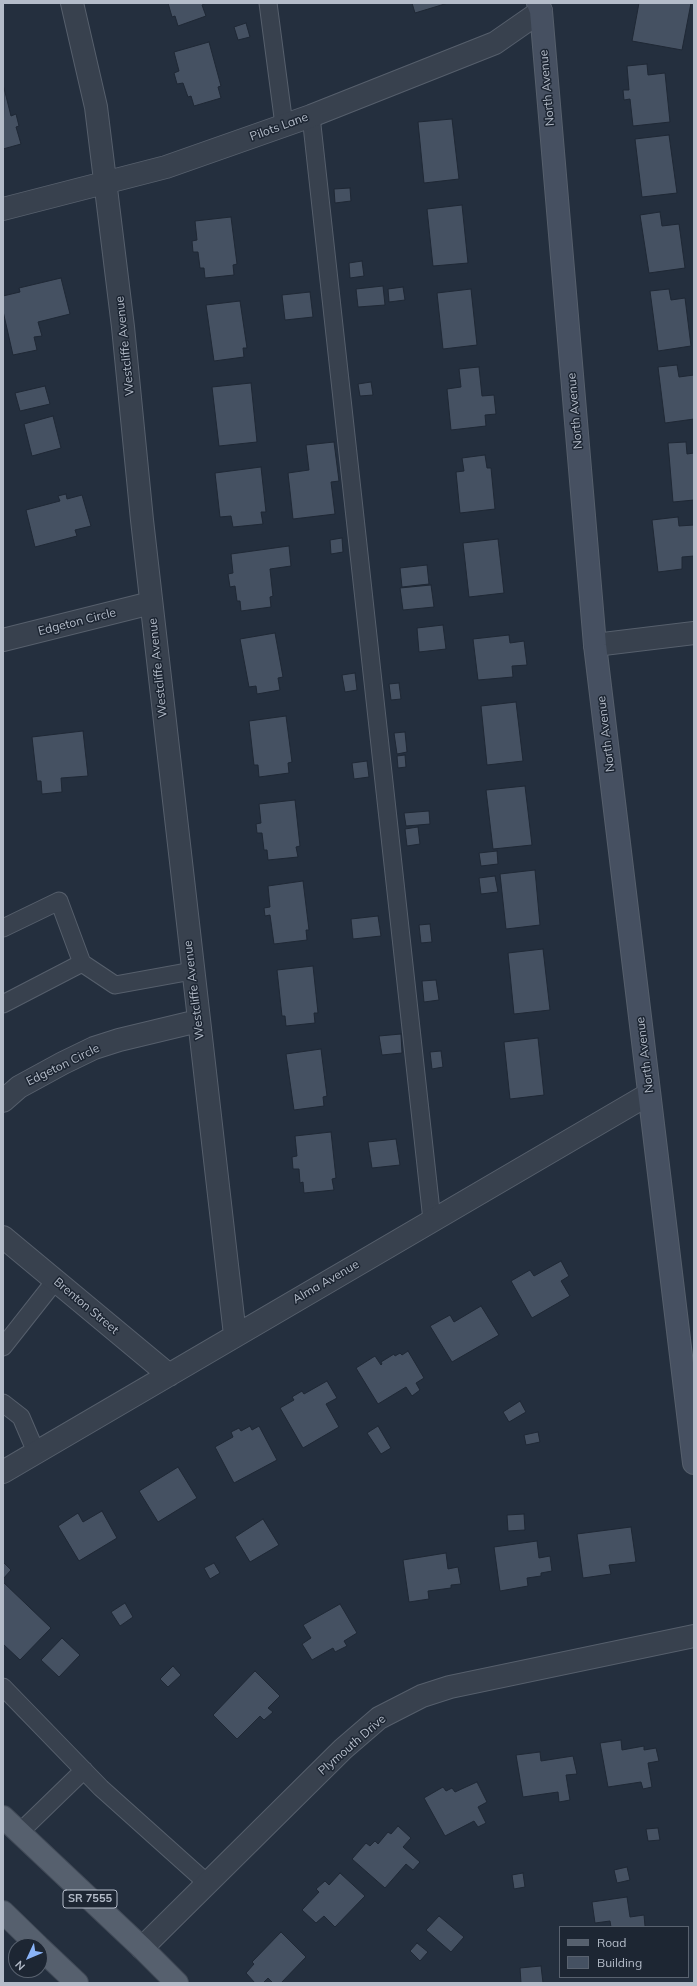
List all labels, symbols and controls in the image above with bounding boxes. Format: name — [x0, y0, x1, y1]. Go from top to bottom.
street label: North Avenue — [536, 49, 558, 127]
street label: Pilots Lane — [248, 110, 310, 144]
street label: Westcliffe Avenue — [113, 295, 137, 397]
street label: North Avenue — [564, 372, 586, 450]
street label: Edgeton Circle — [37, 605, 117, 639]
street label: Westcliffe Avenue — [146, 617, 170, 719]
street label: North Avenue — [594, 695, 618, 773]
street label: Westcliffe Avenue — [181, 939, 207, 1041]
street label: North Avenue — [633, 1016, 657, 1094]
street label: Edgeton Circle — [24, 1041, 102, 1089]
street label: Alma Avenue — [290, 1257, 362, 1307]
street label: Brenton Street — [51, 1275, 121, 1337]
street label: Plymouth Drive — [315, 1712, 389, 1778]
road number: SR 7555 — [63, 1890, 117, 1908]
legend — [559, 1926, 689, 1978]
text: Road — [597, 1935, 626, 1950]
north arrow — [8, 1938, 48, 1978]
text: Building — [597, 1955, 642, 1970]
text: N — [12, 1958, 28, 1973]

